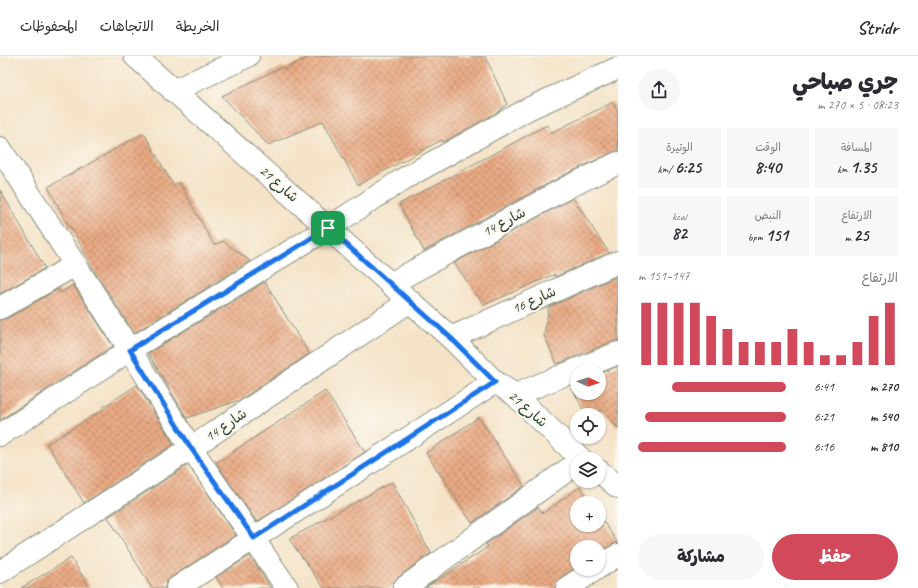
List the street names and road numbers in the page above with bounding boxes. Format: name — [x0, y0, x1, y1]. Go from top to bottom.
street label: شارع 21 — [255, 162, 302, 207]
street label: شارع 14 — [480, 204, 529, 241]
street label: شارع 16 — [509, 283, 559, 318]
street label: شارع 21 — [504, 387, 551, 432]
street label: شارع 14 — [202, 405, 251, 446]

